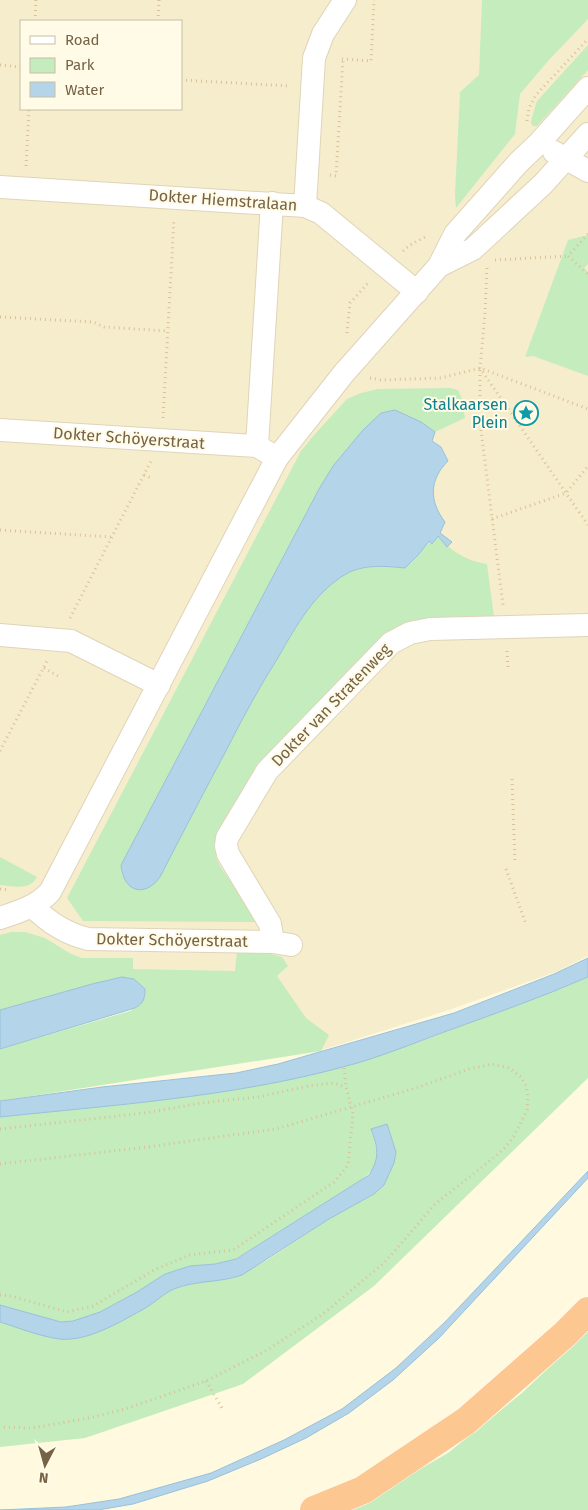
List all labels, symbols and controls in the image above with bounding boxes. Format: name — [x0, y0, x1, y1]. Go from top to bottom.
legend — [20, 20, 182, 110]
text: Road — [65, 31, 100, 49]
text: Park — [65, 56, 95, 74]
text: Water — [65, 81, 104, 99]
street label: Dokter Hiemstralaan — [148, 185, 298, 215]
place label: Stalkaarsen Plein — [424, 395, 508, 432]
place icon: Stalkaarsen Plein — [513, 400, 539, 426]
street label: Dokter Schöyerstraat — [53, 423, 206, 453]
street label: Dokter van Stratenweg — [267, 639, 395, 770]
street label: Dokter Schöyerstraat — [96, 929, 248, 951]
north arrow — [20, 1440, 70, 1490]
text: N — [38, 1468, 49, 1486]

